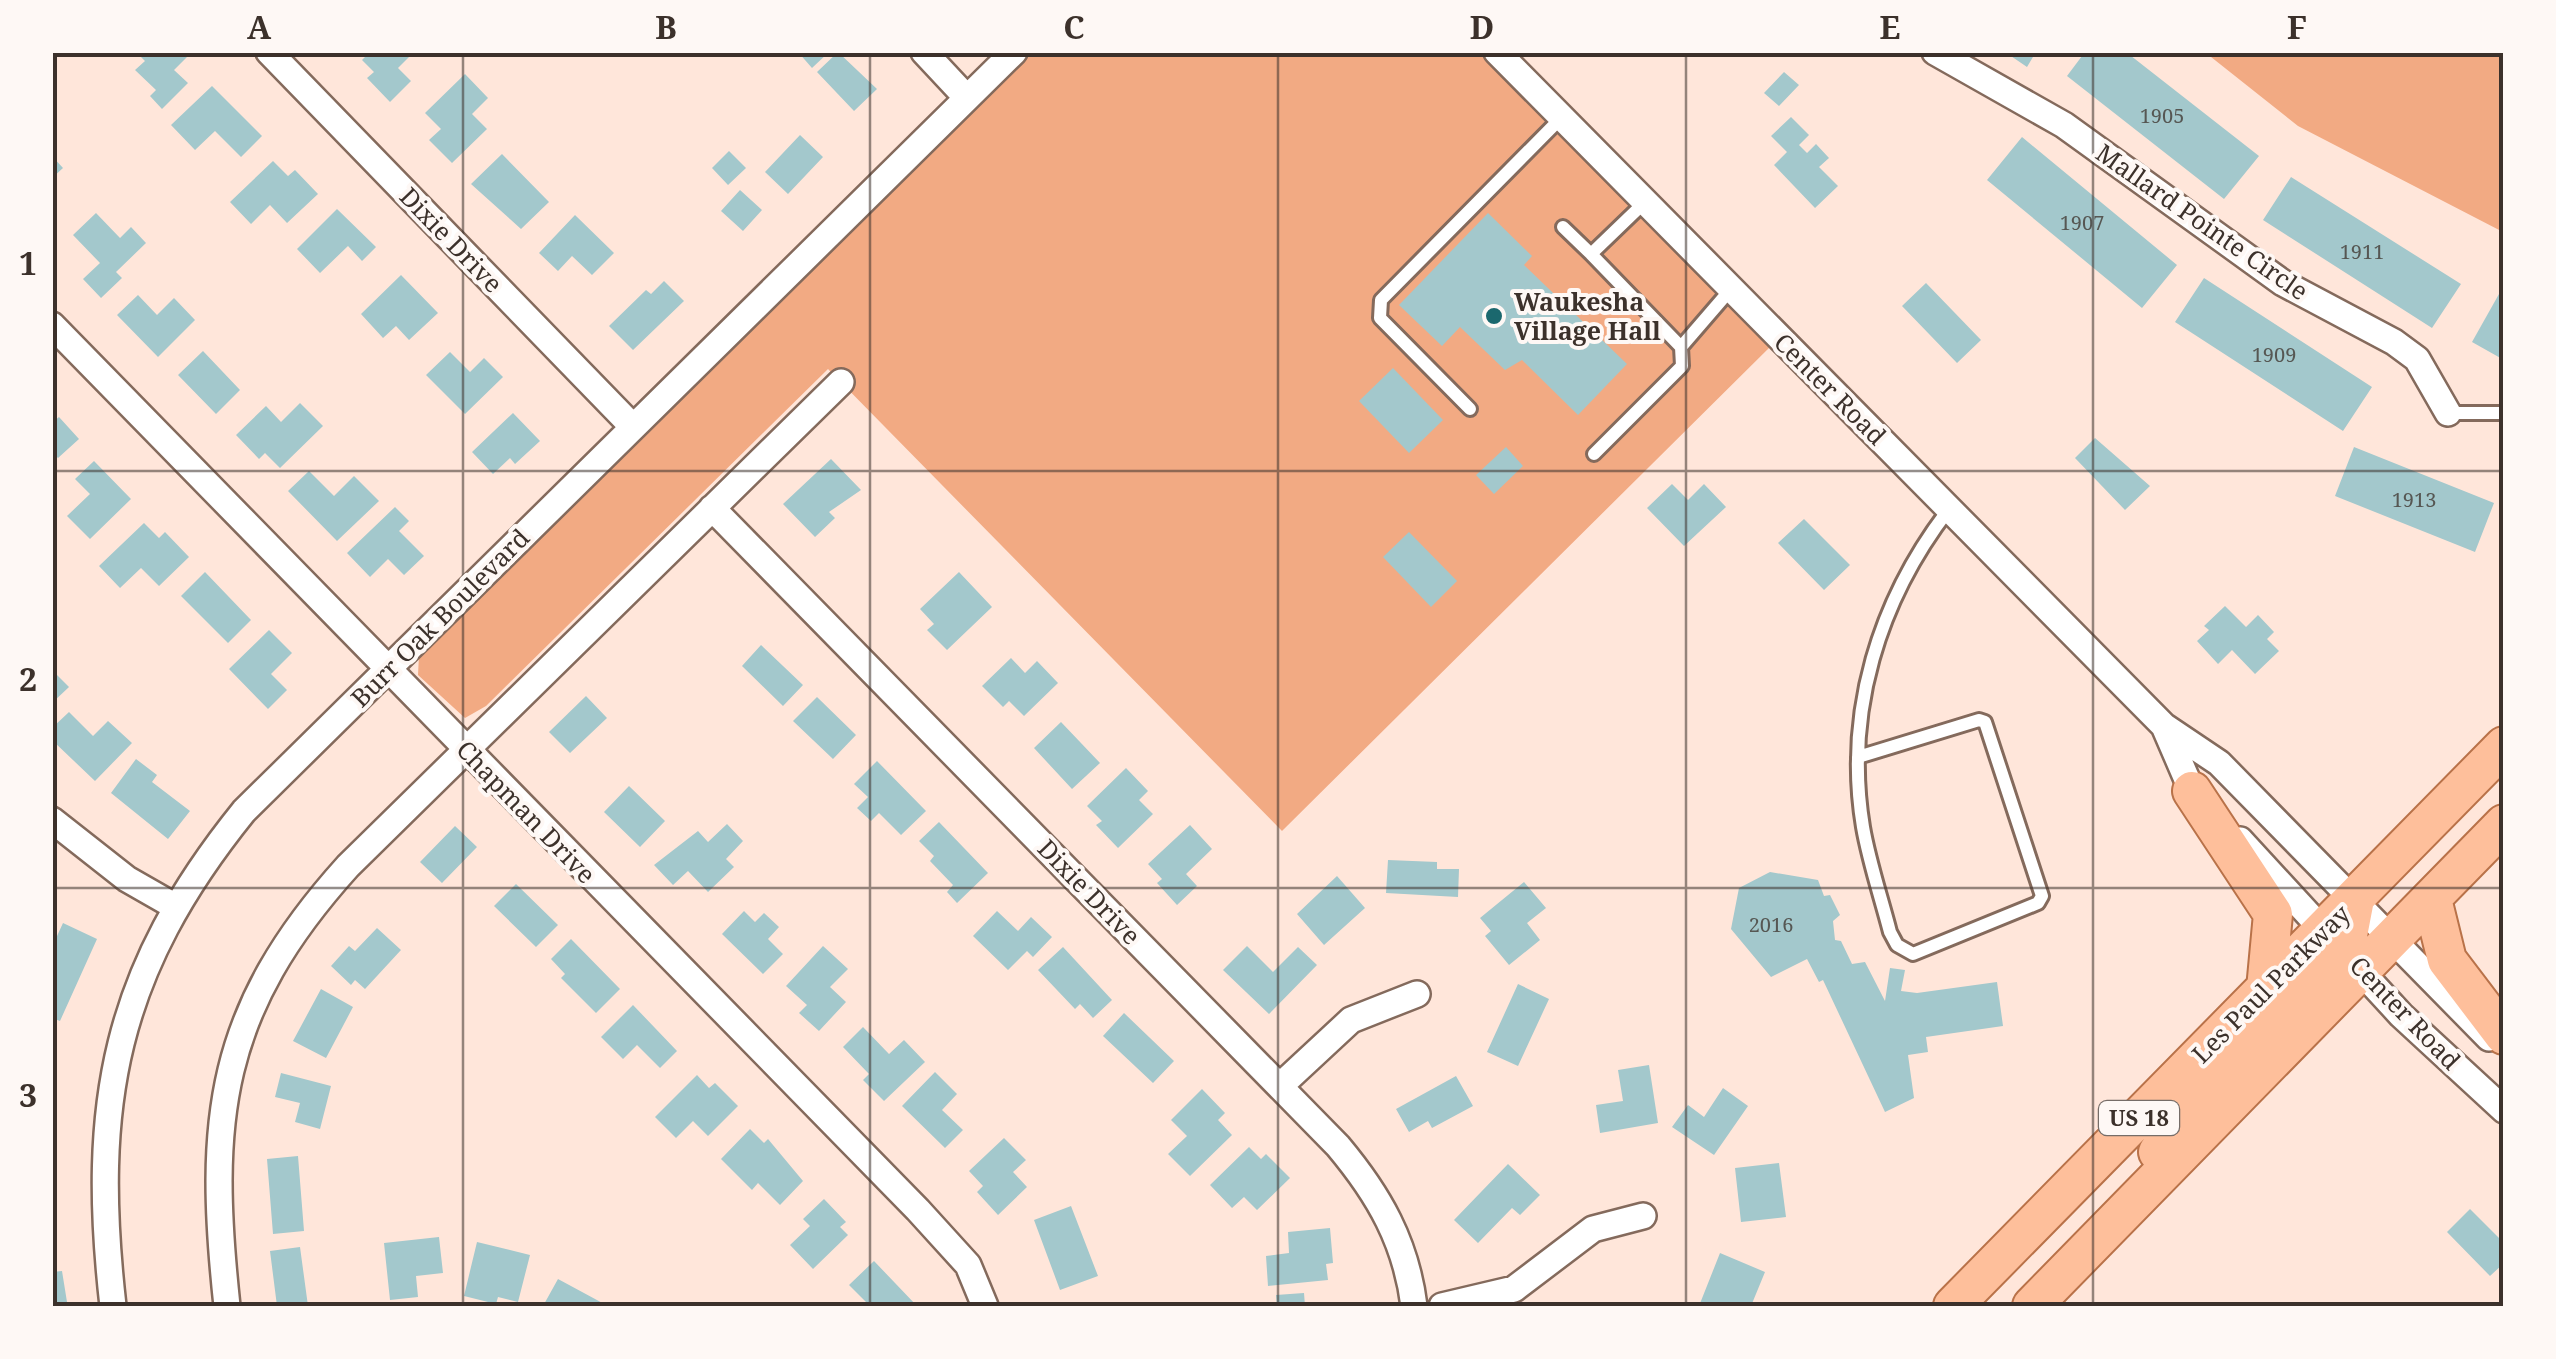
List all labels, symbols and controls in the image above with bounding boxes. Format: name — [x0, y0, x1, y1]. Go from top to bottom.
text: A — [247, 5, 272, 48]
text: B — [655, 5, 677, 48]
text: C — [1063, 5, 1085, 48]
text: D — [1470, 5, 1494, 48]
text: E — [1880, 5, 1900, 48]
text: F — [2287, 5, 2307, 48]
house number: 1905 — [2140, 102, 2184, 129]
street label: Mallard Pointe Circle — [2090, 135, 2315, 307]
street label: Dixie Drive — [393, 179, 511, 299]
house number: 1907 — [2060, 209, 2104, 236]
house number: 1911 — [2340, 238, 2384, 265]
text: 1 — [19, 241, 37, 284]
place label: Waukesha Village Hall — [1514, 284, 1661, 347]
marker: Waukesha Village Hall — [1483, 305, 1505, 327]
street label: Center Road — [1767, 325, 1894, 452]
house number: 1909 — [2252, 341, 2296, 368]
house number: 1913 — [2392, 486, 2436, 513]
street label: Burr Oak Boulevard — [343, 521, 536, 714]
text: 2 — [19, 657, 37, 700]
street label: Chapman Drive — [450, 732, 604, 890]
street label: Dixie Drive — [1031, 831, 1149, 951]
street label: Les Paul Parkway — [2184, 896, 2357, 1070]
house number: 2016 — [1749, 911, 1793, 938]
street label: Center Road — [2343, 948, 2469, 1076]
text: 3 — [19, 1073, 37, 1116]
road number: US 18 — [2099, 1101, 2179, 1135]

